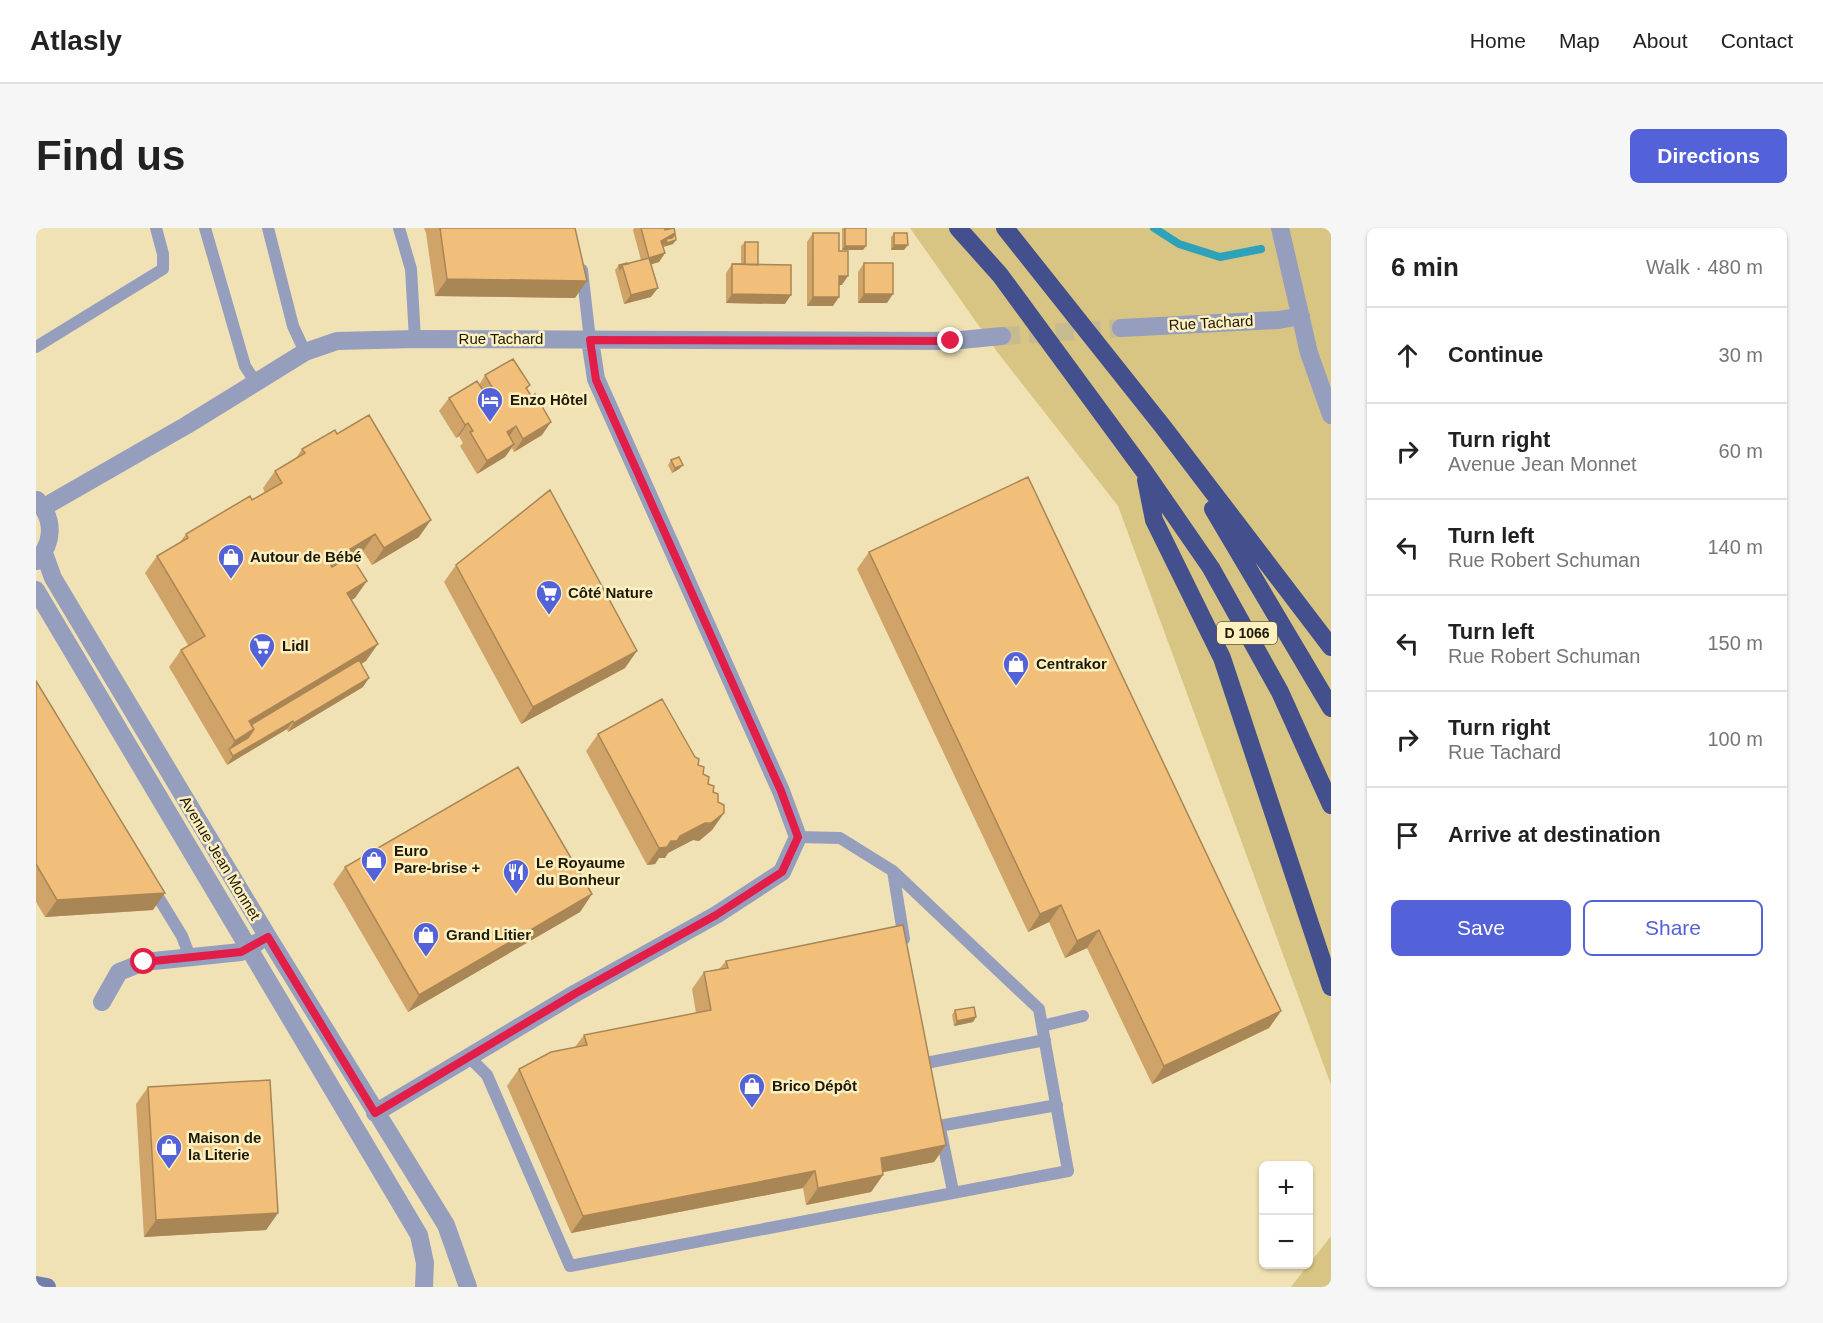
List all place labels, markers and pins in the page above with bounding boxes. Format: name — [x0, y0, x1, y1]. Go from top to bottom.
hotel icon: Enzo Hôtel — [475, 385, 505, 423]
place label: Enzo Hôtel — [510, 391, 588, 408]
shop icon: Autour de Bébé — [216, 542, 246, 580]
place label: Autour de Bébé — [250, 548, 362, 565]
supermarket icon: Côté Nature — [534, 578, 564, 616]
place label: Côté Nature — [568, 584, 653, 601]
supermarket icon: Lidl — [247, 631, 277, 669]
place label: Lidl — [282, 637, 309, 654]
shop icon: Centrakor — [1001, 649, 1031, 687]
place label: Centrakor — [1036, 655, 1107, 672]
place label: Euro Pare-brise + — [394, 842, 481, 876]
shop icon: Euro Pare-brise + — [359, 845, 389, 883]
place label: Le Royaume du Bonheur — [536, 854, 625, 888]
restaurant icon: Le Royaume du Bonheur — [501, 857, 531, 895]
shop icon: Grand Litier — [411, 920, 441, 958]
place label: Grand Litier — [446, 926, 531, 943]
shop icon: Brico Dépôt — [737, 1071, 767, 1109]
place label: Brico Dépôt — [772, 1077, 857, 1094]
place label: Maison de la Literie — [188, 1129, 261, 1163]
shop icon: Maison de la Literie — [154, 1132, 184, 1170]

